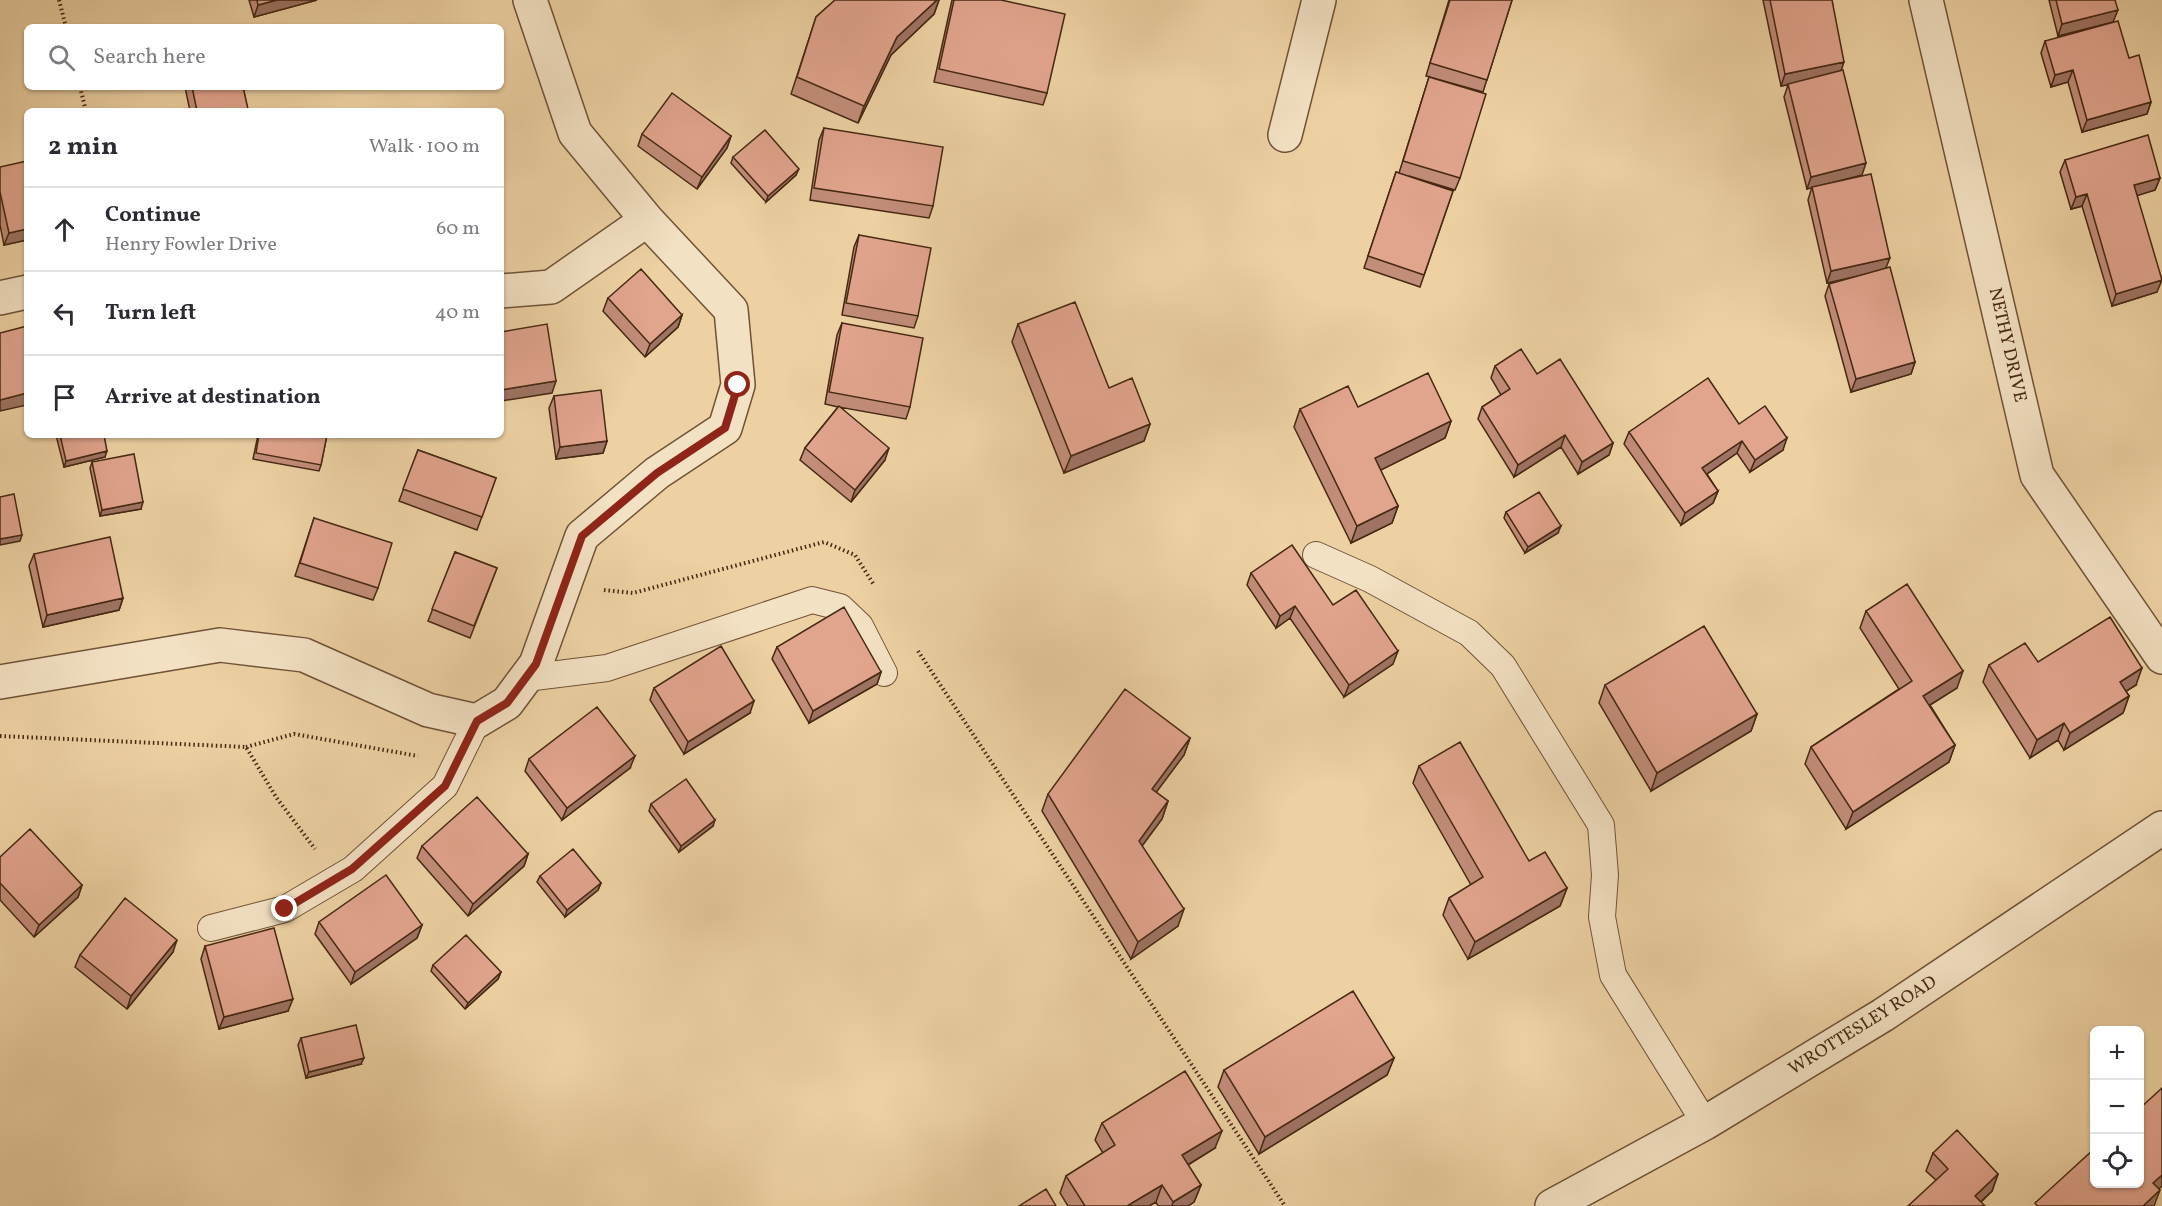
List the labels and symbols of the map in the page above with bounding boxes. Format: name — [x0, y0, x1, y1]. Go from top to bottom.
street label: NETHY DRIVE — [1982, 285, 2032, 405]
route start — [724, 371, 750, 397]
route end — [271, 895, 297, 921]
street label: WROTTESLEY ROAD — [1784, 970, 1942, 1082]

